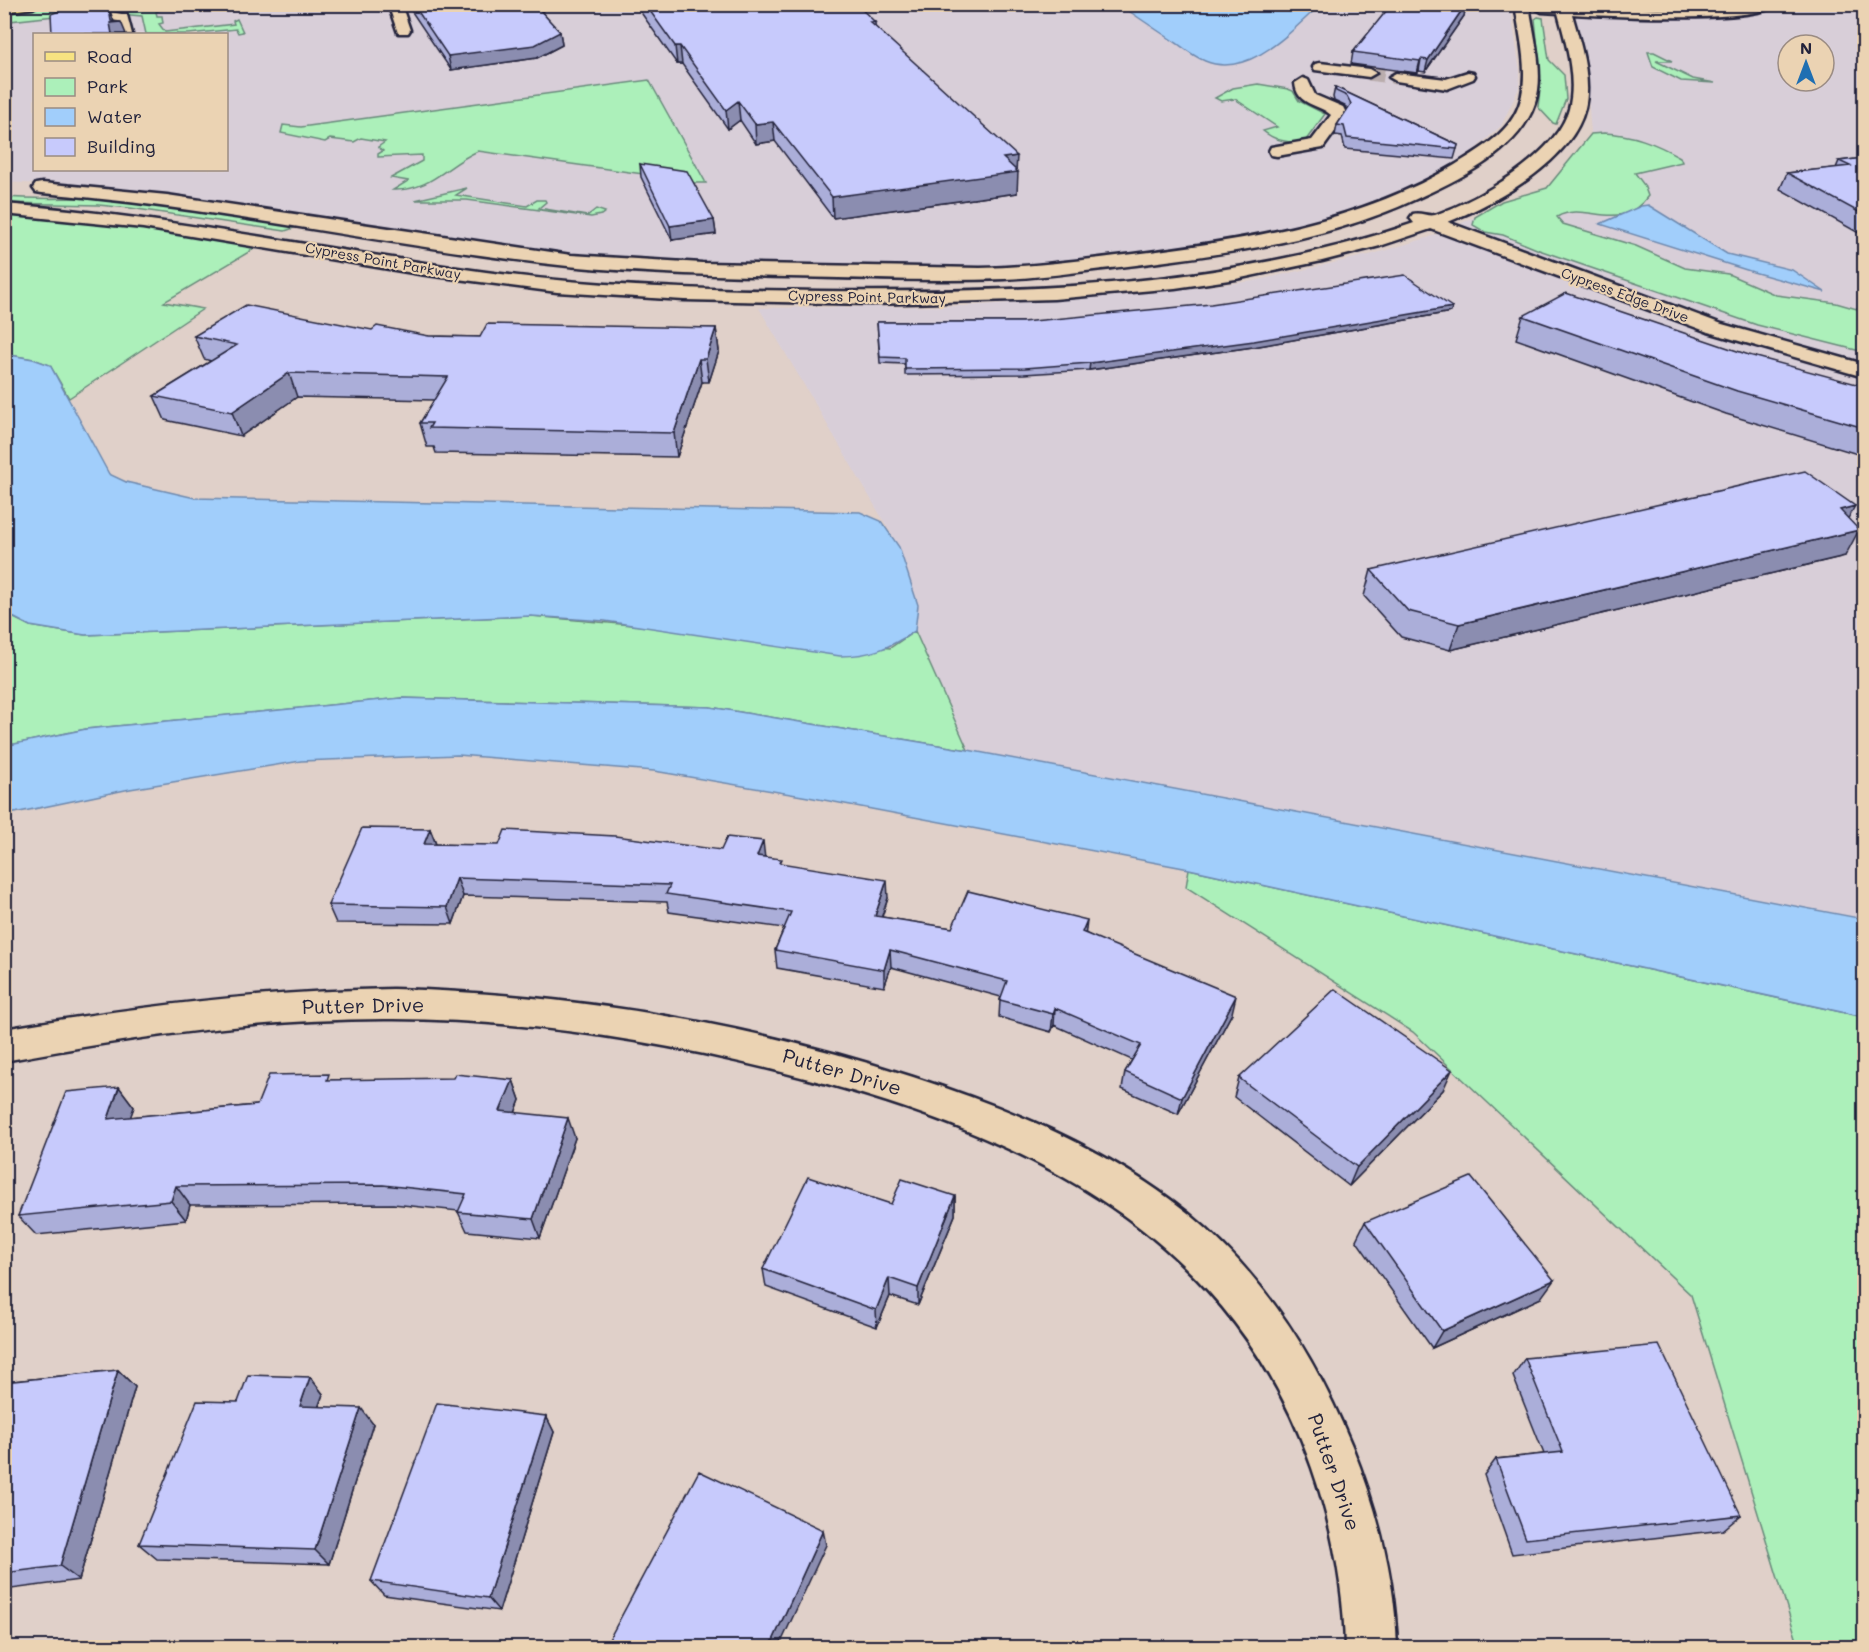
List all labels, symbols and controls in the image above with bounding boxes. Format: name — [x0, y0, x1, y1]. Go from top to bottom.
legend — [33, 33, 228, 171]
north arrow — [1776, 33, 1836, 93]
text: N — [1800, 37, 1812, 58]
text: Road — [87, 44, 132, 68]
text: Park — [87, 74, 128, 98]
text: Water — [87, 104, 142, 128]
text: Building — [87, 134, 155, 158]
street label: Cypress Point Parkway — [304, 237, 462, 284]
street label: Cypress Edge Drive — [1559, 263, 1692, 327]
street label: Cypress Point Parkway — [788, 286, 946, 307]
street label: Putter Drive — [302, 991, 424, 1019]
street label: Putter Drive — [780, 1042, 905, 1100]
street label: Putter Drive — [1303, 1410, 1367, 1534]

